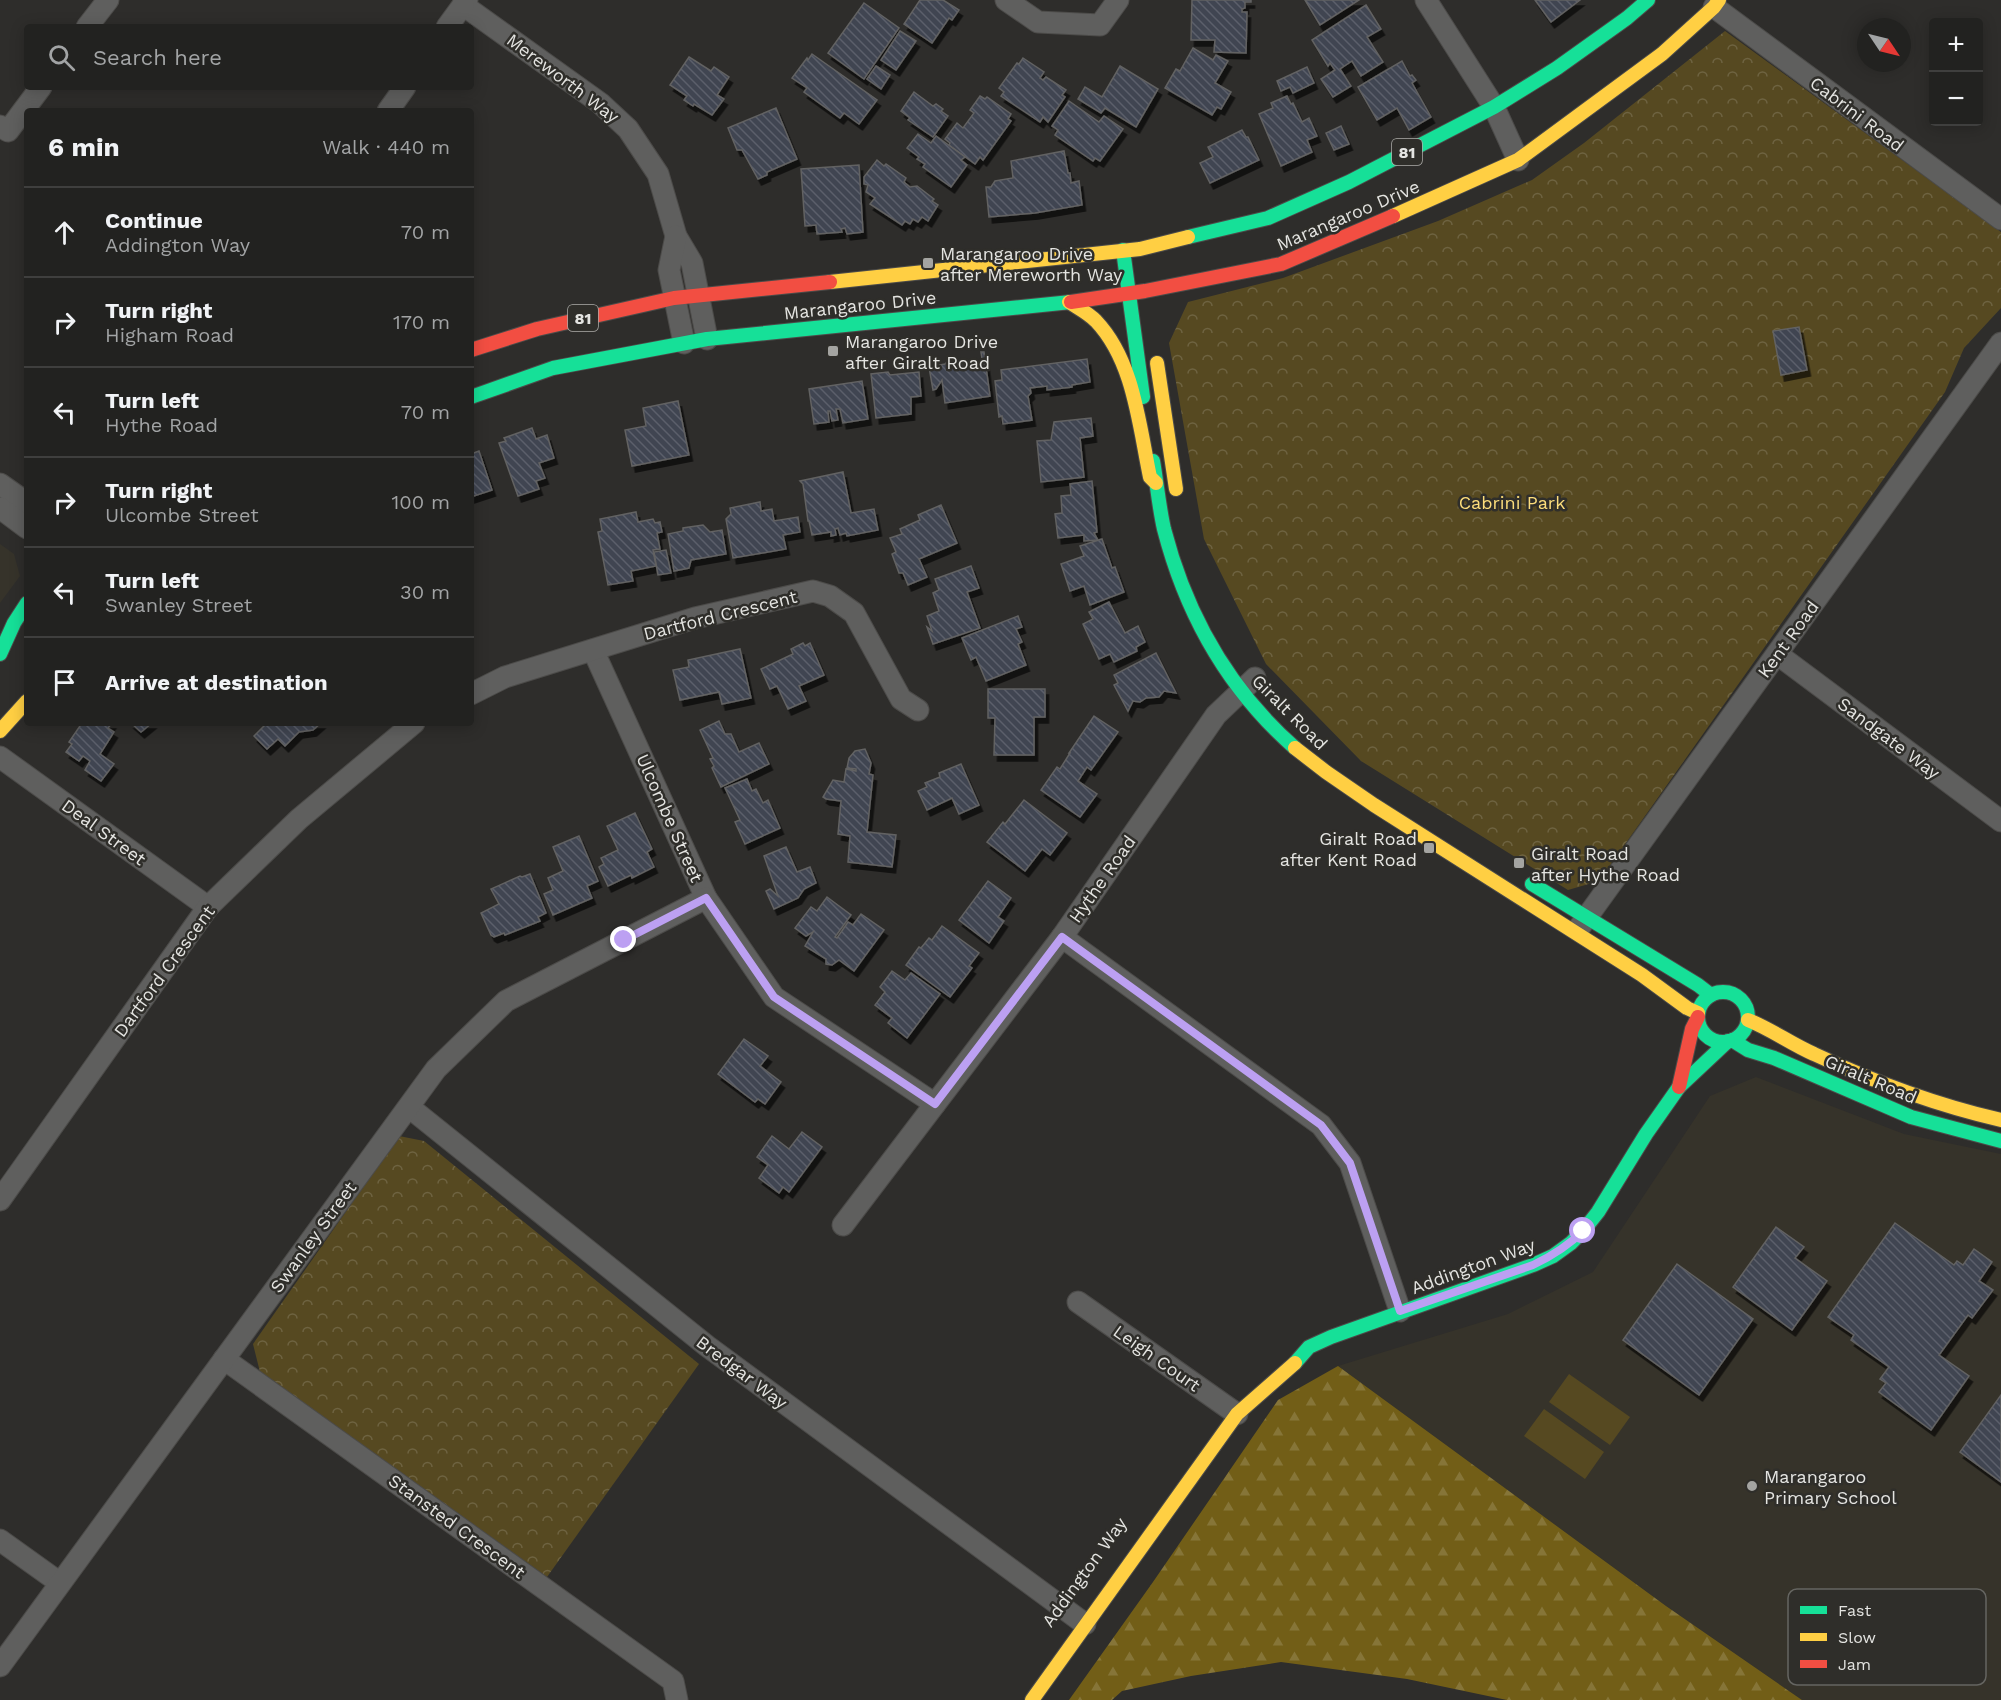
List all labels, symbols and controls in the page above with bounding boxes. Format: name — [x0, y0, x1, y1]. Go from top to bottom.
north arrow — [1857, 18, 1911, 72]
map controls — [1929, 18, 1983, 126]
button: + — [1929, 18, 1983, 72]
search box — [24, 24, 474, 90]
street label: Mereworth Way — [503, 29, 624, 127]
icon: search — [45, 41, 78, 74]
text: Search here — [93, 45, 222, 70]
street label: Cabrini Road — [1806, 72, 1908, 156]
button: − — [1929, 72, 1983, 126]
text: 6 min — [48, 132, 120, 162]
text: Walk · 440 m — [322, 135, 450, 159]
road number: 81 — [1392, 139, 1422, 165]
street label: Marangaroo Drive — [1273, 175, 1423, 255]
text: Continue — [105, 208, 203, 233]
icon: ahead — [48, 216, 81, 249]
text: 70 m — [401, 220, 450, 244]
text: Addington Way — [105, 233, 250, 257]
place label: Marangaroo Drive after Mereworth Way — [940, 243, 1123, 285]
marker: Marangaroo Drive after Mereworth Way — [921, 256, 935, 270]
street label: Marangaroo Drive — [783, 287, 937, 323]
text: Turn right — [105, 298, 212, 323]
road number: 81 — [568, 305, 598, 331]
icon: right — [48, 306, 81, 339]
text: 170 m — [393, 310, 450, 334]
text: Higham Road — [105, 323, 234, 347]
place label: Marangaroo Drive after Giralt Road — [845, 331, 998, 373]
marker: Marangaroo Drive after Giralt Road — [826, 344, 840, 358]
text: Turn left — [105, 388, 199, 413]
icon: left — [48, 396, 81, 429]
text: 70 m — [401, 400, 450, 424]
text: Hythe Road — [105, 413, 218, 437]
text: Turn right — [105, 478, 212, 503]
icon: right — [48, 486, 81, 519]
text: 100 m — [391, 490, 450, 514]
park label: Cabrini Park — [1459, 492, 1565, 513]
text: Ulcombe Street — [105, 503, 259, 527]
text: Turn left — [105, 568, 199, 593]
icon: left — [48, 576, 81, 609]
text: 30 m — [400, 580, 450, 604]
street label: Dartford Crescent — [641, 586, 799, 644]
text: Swanley Street — [105, 593, 252, 617]
street label: Kent Road — [1753, 596, 1823, 682]
icon: arrive — [48, 666, 81, 699]
text: Arrive at destination — [105, 670, 328, 695]
street label: Giralt Road — [1248, 670, 1332, 754]
street label: Sandgate Way — [1834, 693, 1945, 784]
street label: Ulcombe Street — [632, 751, 708, 886]
street label: Deal Street — [58, 794, 150, 870]
place label: Giralt Road after Kent Road — [1280, 828, 1417, 870]
street label: Hythe Road — [1064, 831, 1140, 927]
marker: Giralt Road after Kent Road — [1422, 841, 1436, 855]
place label: Giralt Road after Hythe Road — [1531, 843, 1680, 885]
marker: Giralt Road after Hythe Road — [1512, 856, 1526, 870]
street label: Dartford Crescent — [109, 901, 219, 1041]
route end — [610, 926, 636, 952]
street label: Giralt Road — [1822, 1050, 1920, 1108]
street label: Swanley Street — [266, 1177, 361, 1297]
route start — [1569, 1217, 1595, 1243]
street label: Addington Way — [1408, 1234, 1539, 1298]
street label: Leigh Court — [1110, 1320, 1205, 1396]
street label: Bredgar Way — [692, 1331, 792, 1413]
place label: Marangaroo Primary School — [1764, 1466, 1897, 1508]
street label: Stansted Crescent — [385, 1469, 530, 1583]
marker: Marangaroo Primary School — [1745, 1479, 1759, 1493]
street label: Addington Way — [1037, 1512, 1131, 1631]
legend — [1788, 1589, 1986, 1685]
text: Fast — [1838, 1601, 1871, 1620]
text: Slow — [1838, 1628, 1876, 1647]
text: Jam — [1838, 1655, 1871, 1674]

